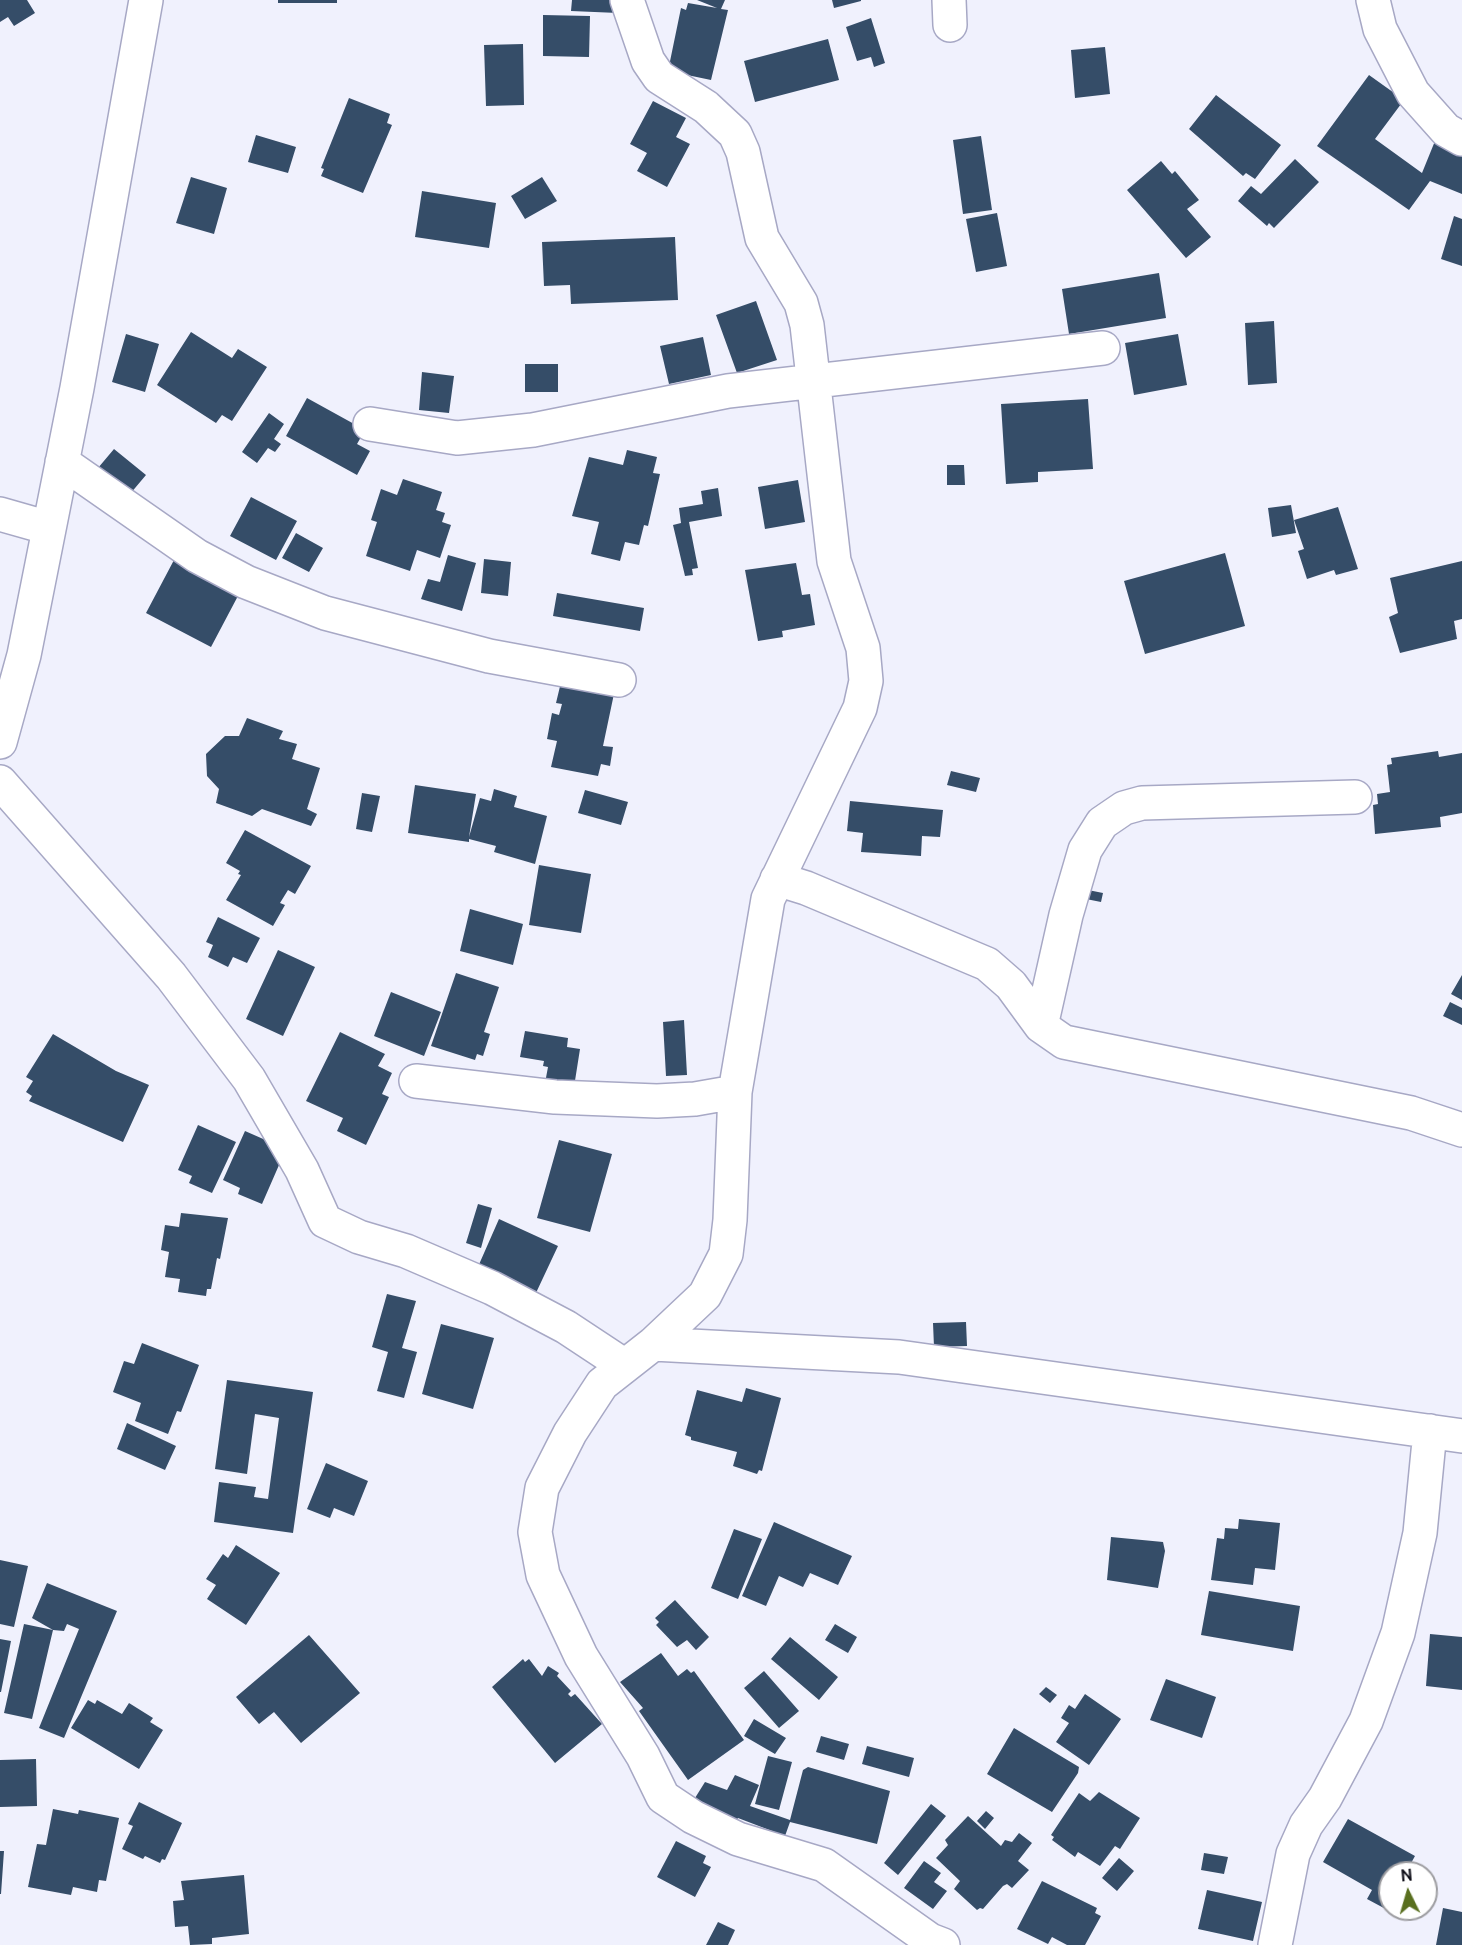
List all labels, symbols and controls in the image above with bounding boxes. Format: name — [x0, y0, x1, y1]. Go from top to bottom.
north arrow — [1378, 1861, 1438, 1921]
text: N — [1400, 1866, 1413, 1885]

